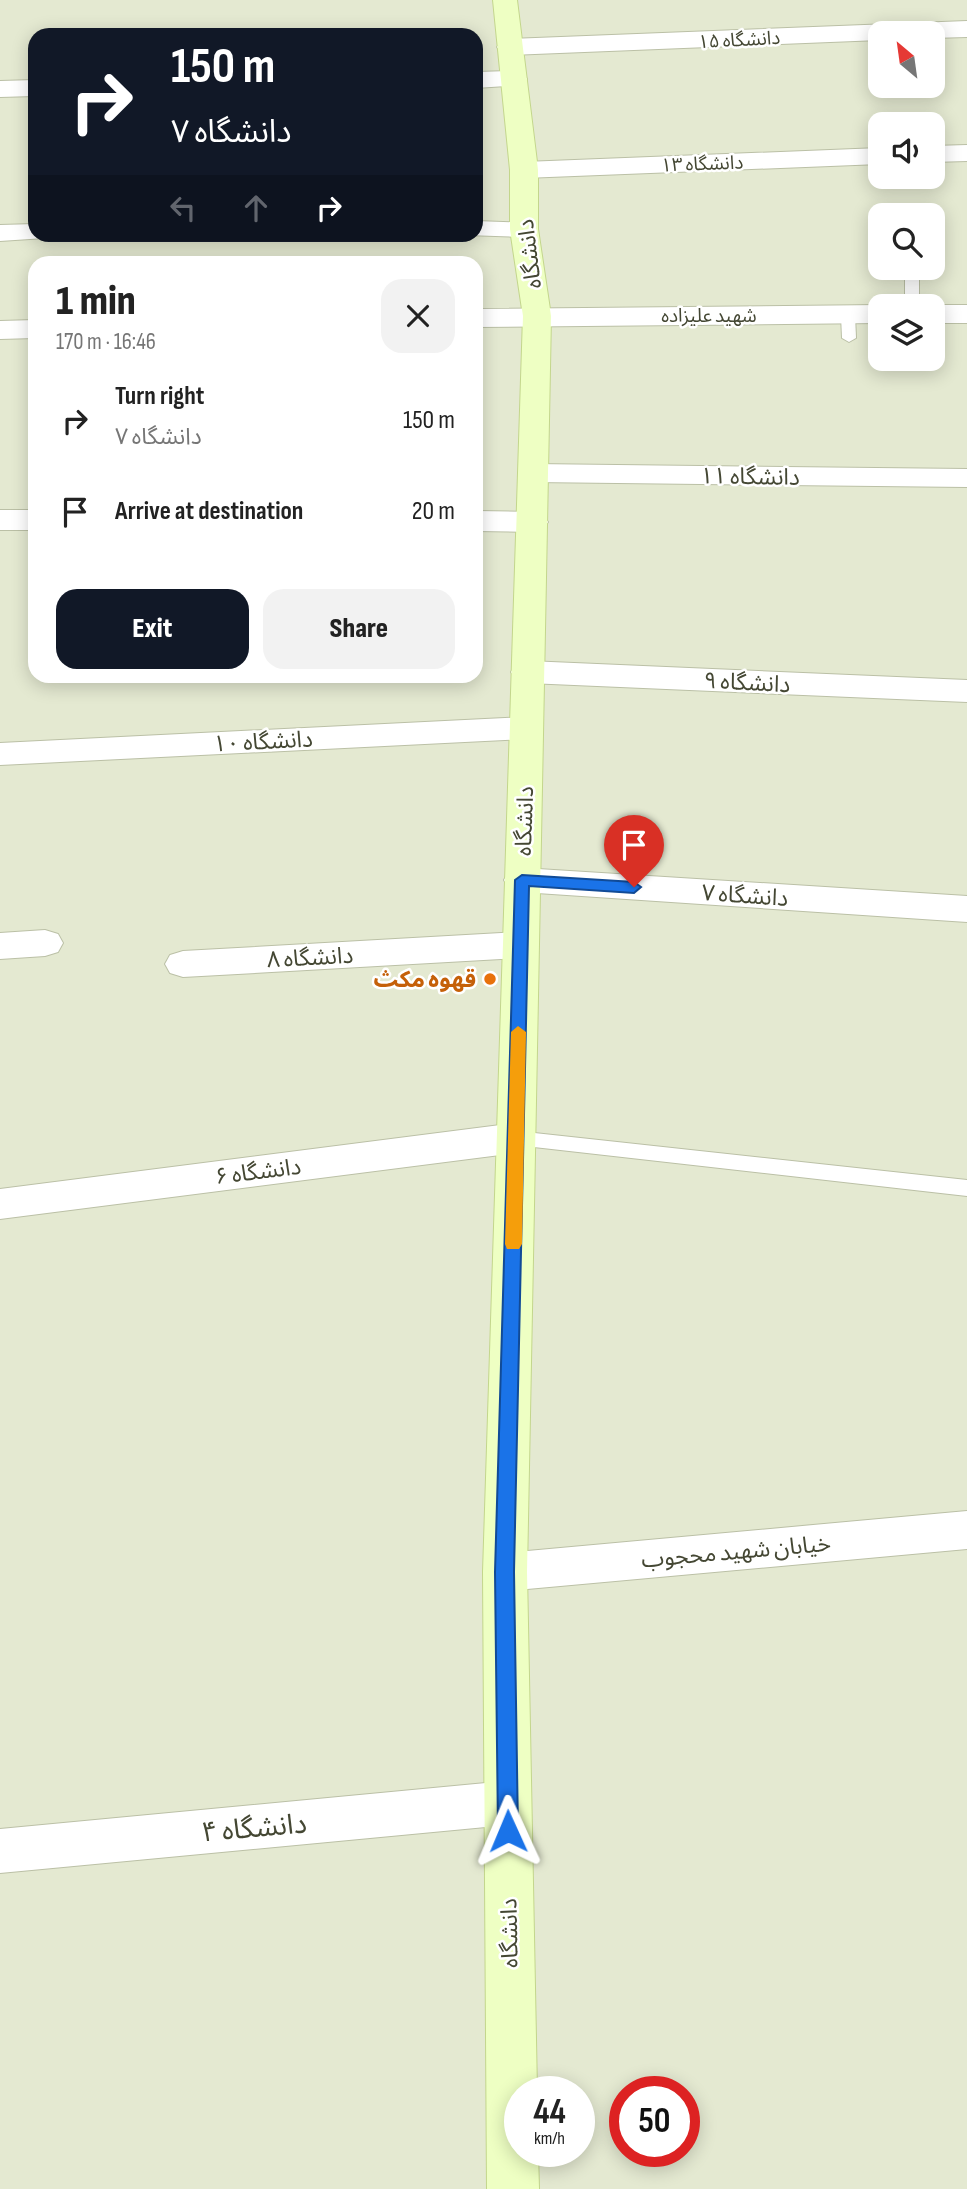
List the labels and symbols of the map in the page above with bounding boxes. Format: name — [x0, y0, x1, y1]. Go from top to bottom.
north arrow — [868, 21, 945, 98]
street label: دانشگاه ۱۵ — [697, 27, 781, 54]
street label: دانشگاه ۱۳ — [660, 152, 744, 177]
street label: دانشگاه — [512, 217, 548, 290]
street label: شهید علیزاده — [661, 305, 757, 328]
street label: دانشگاه ۱۱ — [700, 462, 800, 492]
street label: دانشگاه ۹ — [703, 667, 791, 699]
street label: دانشگاه ۱۰ — [212, 725, 314, 759]
street label: دانشگاه — [510, 786, 540, 856]
pin — [604, 815, 664, 887]
street label: دانشگاه ۷ — [701, 879, 789, 913]
street label: دانشگاه ۸ — [266, 942, 354, 974]
place label: قهوه مکث — [373, 966, 476, 994]
marker: قهوه مکث — [482, 971, 498, 987]
street label: دانشگاه ۶ — [213, 1153, 303, 1191]
street label: خیابان شهید محجوب — [640, 1530, 832, 1574]
position arrow — [471, 1794, 545, 1868]
street label: دانشگاه ۴ — [200, 1807, 308, 1850]
street label: دانشگاه — [495, 1898, 525, 1968]
speed limit sign: 50 — [609, 2076, 700, 2167]

